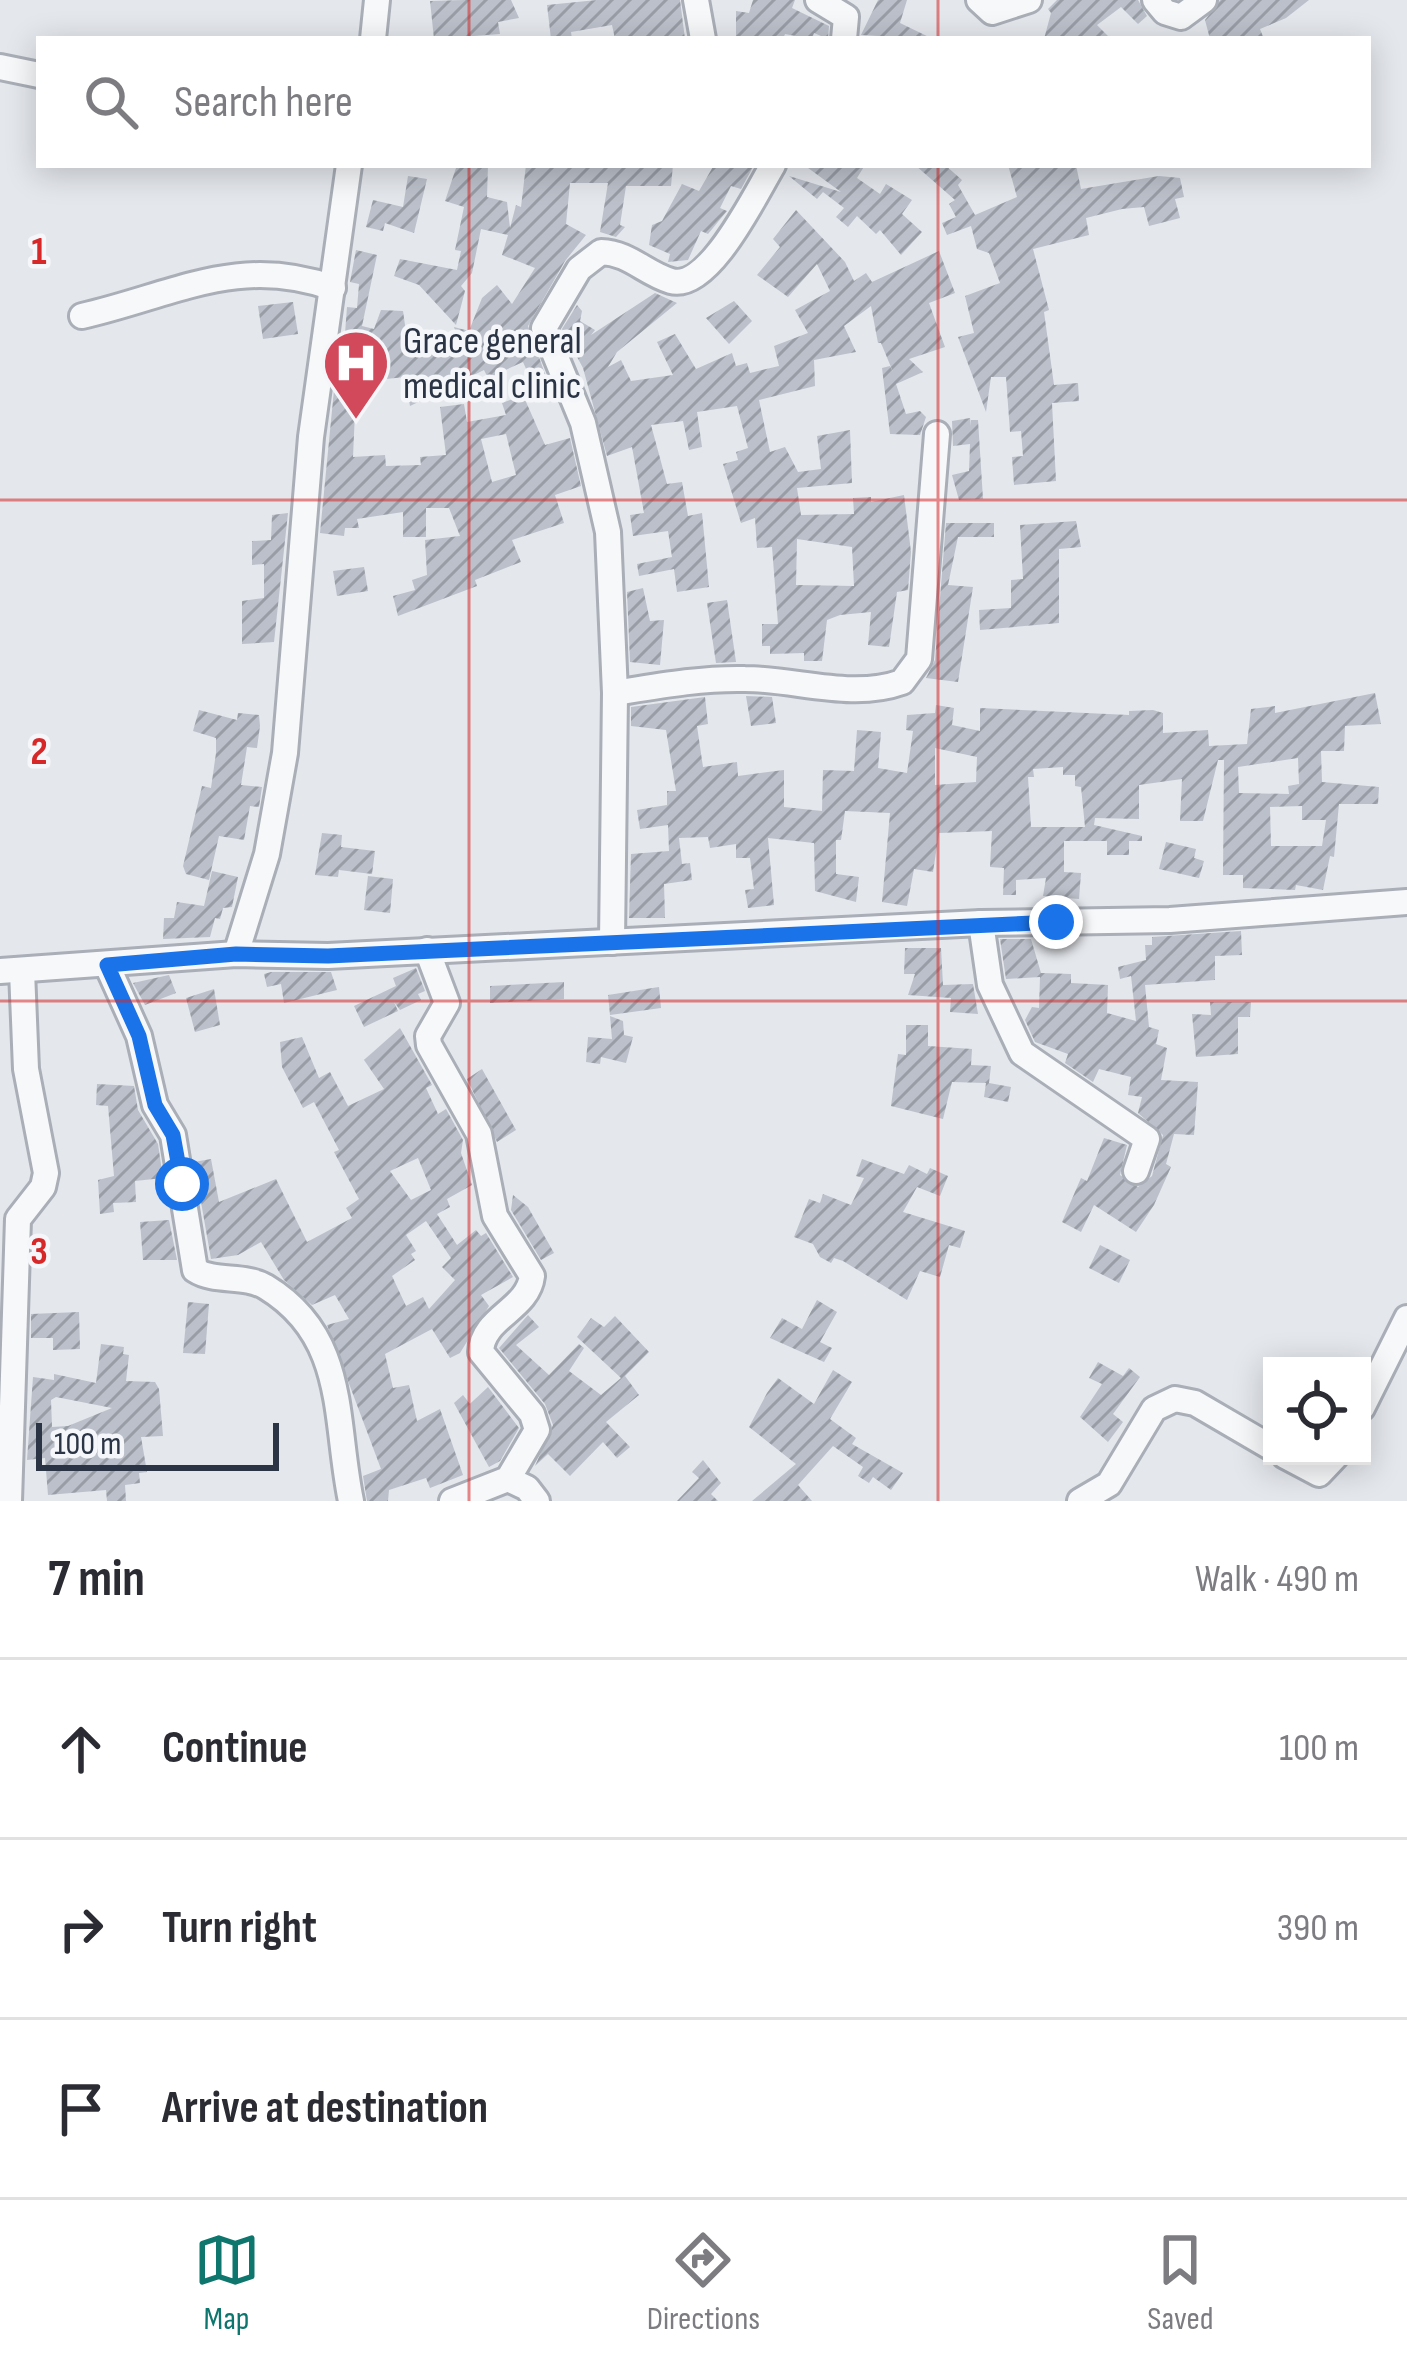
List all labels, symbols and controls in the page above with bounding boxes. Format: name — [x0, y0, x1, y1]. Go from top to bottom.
search box — [36, 36, 1371, 168]
icon: search — [78, 69, 144, 135]
text: Search here — [174, 75, 353, 130]
text: 1 — [31, 229, 47, 276]
place label: Grace general medical clinic — [403, 318, 582, 410]
hospital icon: Grace general medical clinic — [321, 328, 391, 422]
text: 2 — [30, 729, 48, 776]
route end — [1029, 895, 1083, 949]
route start — [155, 1157, 209, 1211]
text: 3 — [30, 1229, 48, 1276]
map controls — [1263, 1357, 1371, 1465]
button: locate — [1263, 1357, 1371, 1465]
scale bar — [36, 1417, 279, 1470]
text: 100 m — [54, 1424, 121, 1464]
text: 7 min — [48, 1549, 145, 1610]
text: Walk · 490 m — [1195, 1556, 1359, 1603]
icon: ahead — [48, 1716, 114, 1782]
text: Continue — [162, 1721, 308, 1776]
text: 100 m — [1279, 1725, 1359, 1772]
icon: right — [48, 1896, 114, 1962]
text: Turn right — [162, 1901, 317, 1956]
text: 390 m — [1277, 1905, 1359, 1952]
icon: arrive — [48, 2076, 114, 2142]
text: Arrive at destination — [162, 2081, 488, 2136]
tab: Map — [194, 2227, 260, 2339]
tab: Directions — [647, 2227, 760, 2339]
tab: Saved — [1147, 2227, 1213, 2339]

